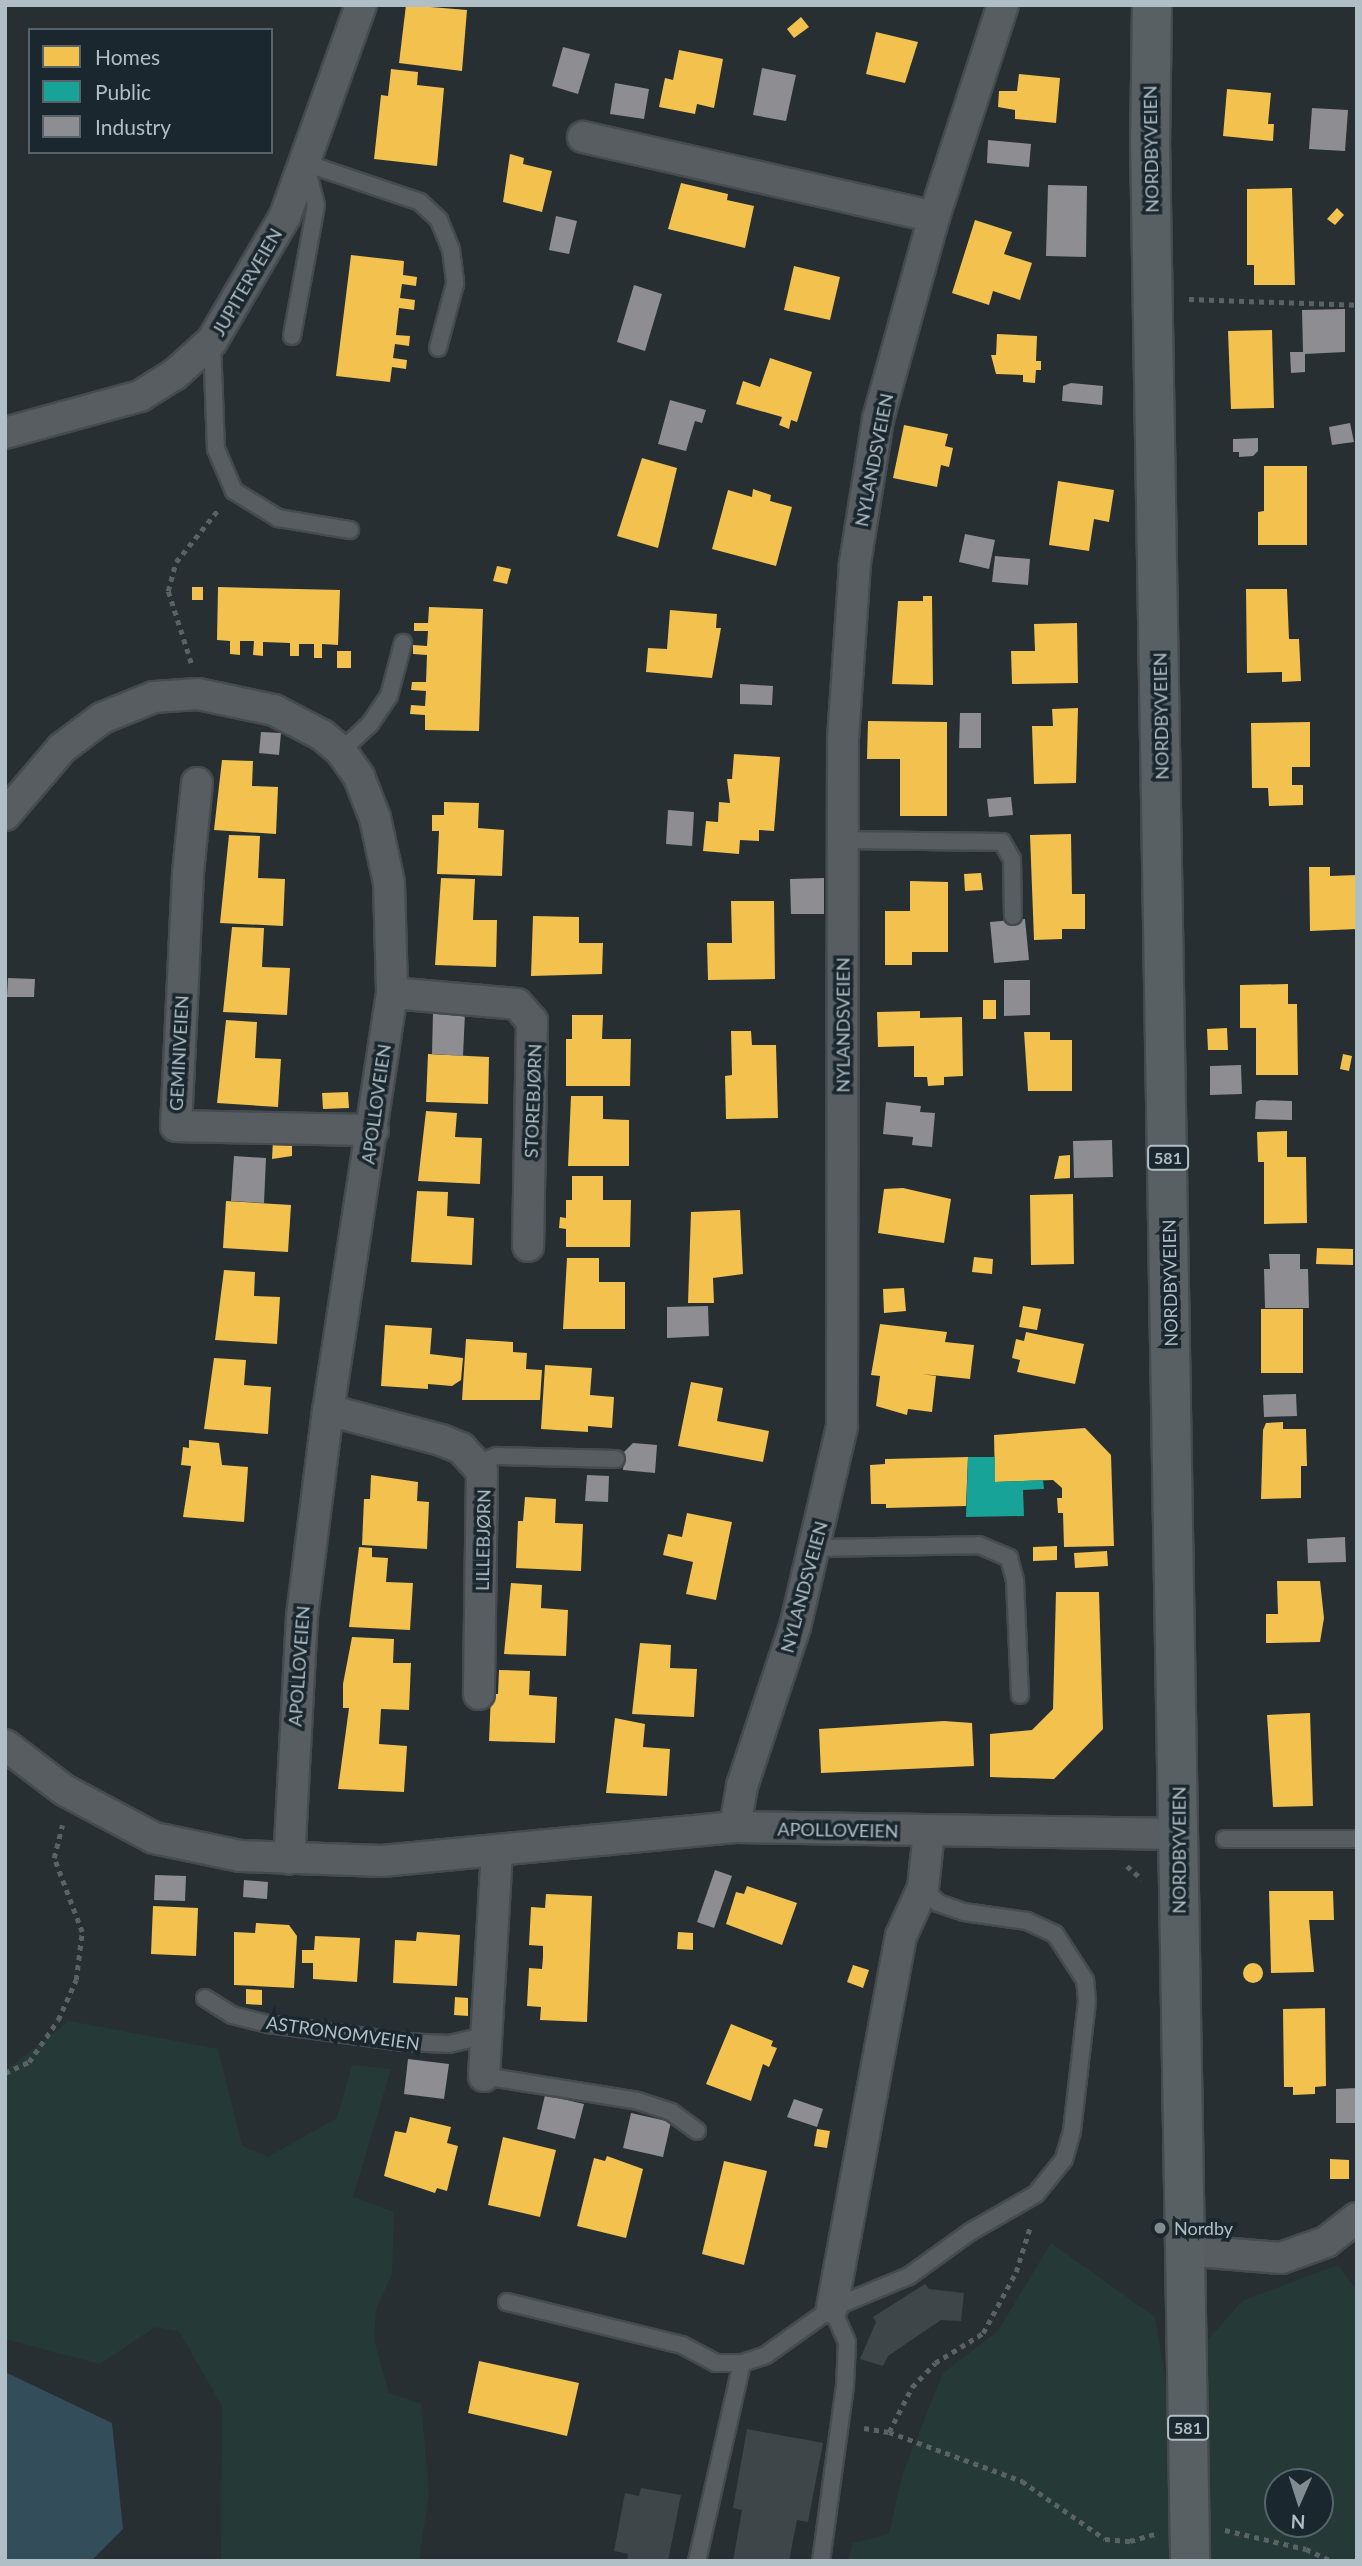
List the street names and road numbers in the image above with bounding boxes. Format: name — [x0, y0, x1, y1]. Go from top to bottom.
street label: NORDBYVEIEN — [1139, 85, 1163, 213]
street label: JUPITERVEIEN — [208, 224, 286, 340]
street label: NYLANDSVEIEN — [851, 392, 897, 528]
street label: NORDBYVEIEN — [1149, 652, 1173, 780]
street label: NYLANDSVEIEN — [832, 957, 854, 1093]
street label: GEMINIVEIEN — [165, 995, 193, 1111]
street label: APOLLOVEIEN — [357, 1043, 395, 1165]
street label: STOREBJØRN — [520, 1043, 546, 1159]
road number: 581 — [1147, 1146, 1189, 1170]
street label: NORDBYVEIEN — [1158, 1219, 1182, 1347]
street label: LILLEBJØRN — [471, 1489, 495, 1591]
street label: NYLANDSVEIEN — [776, 1519, 832, 1655]
street label: APOLLOVEIEN — [284, 1605, 314, 1727]
street label: NORDBYVEIEN — [1168, 1786, 1190, 1914]
street label: APOLLOVEIEN — [777, 1818, 899, 1842]
street label: ASTRONOMVEIEN — [265, 2012, 421, 2054]
road number: 581 — [1167, 2416, 1209, 2440]

